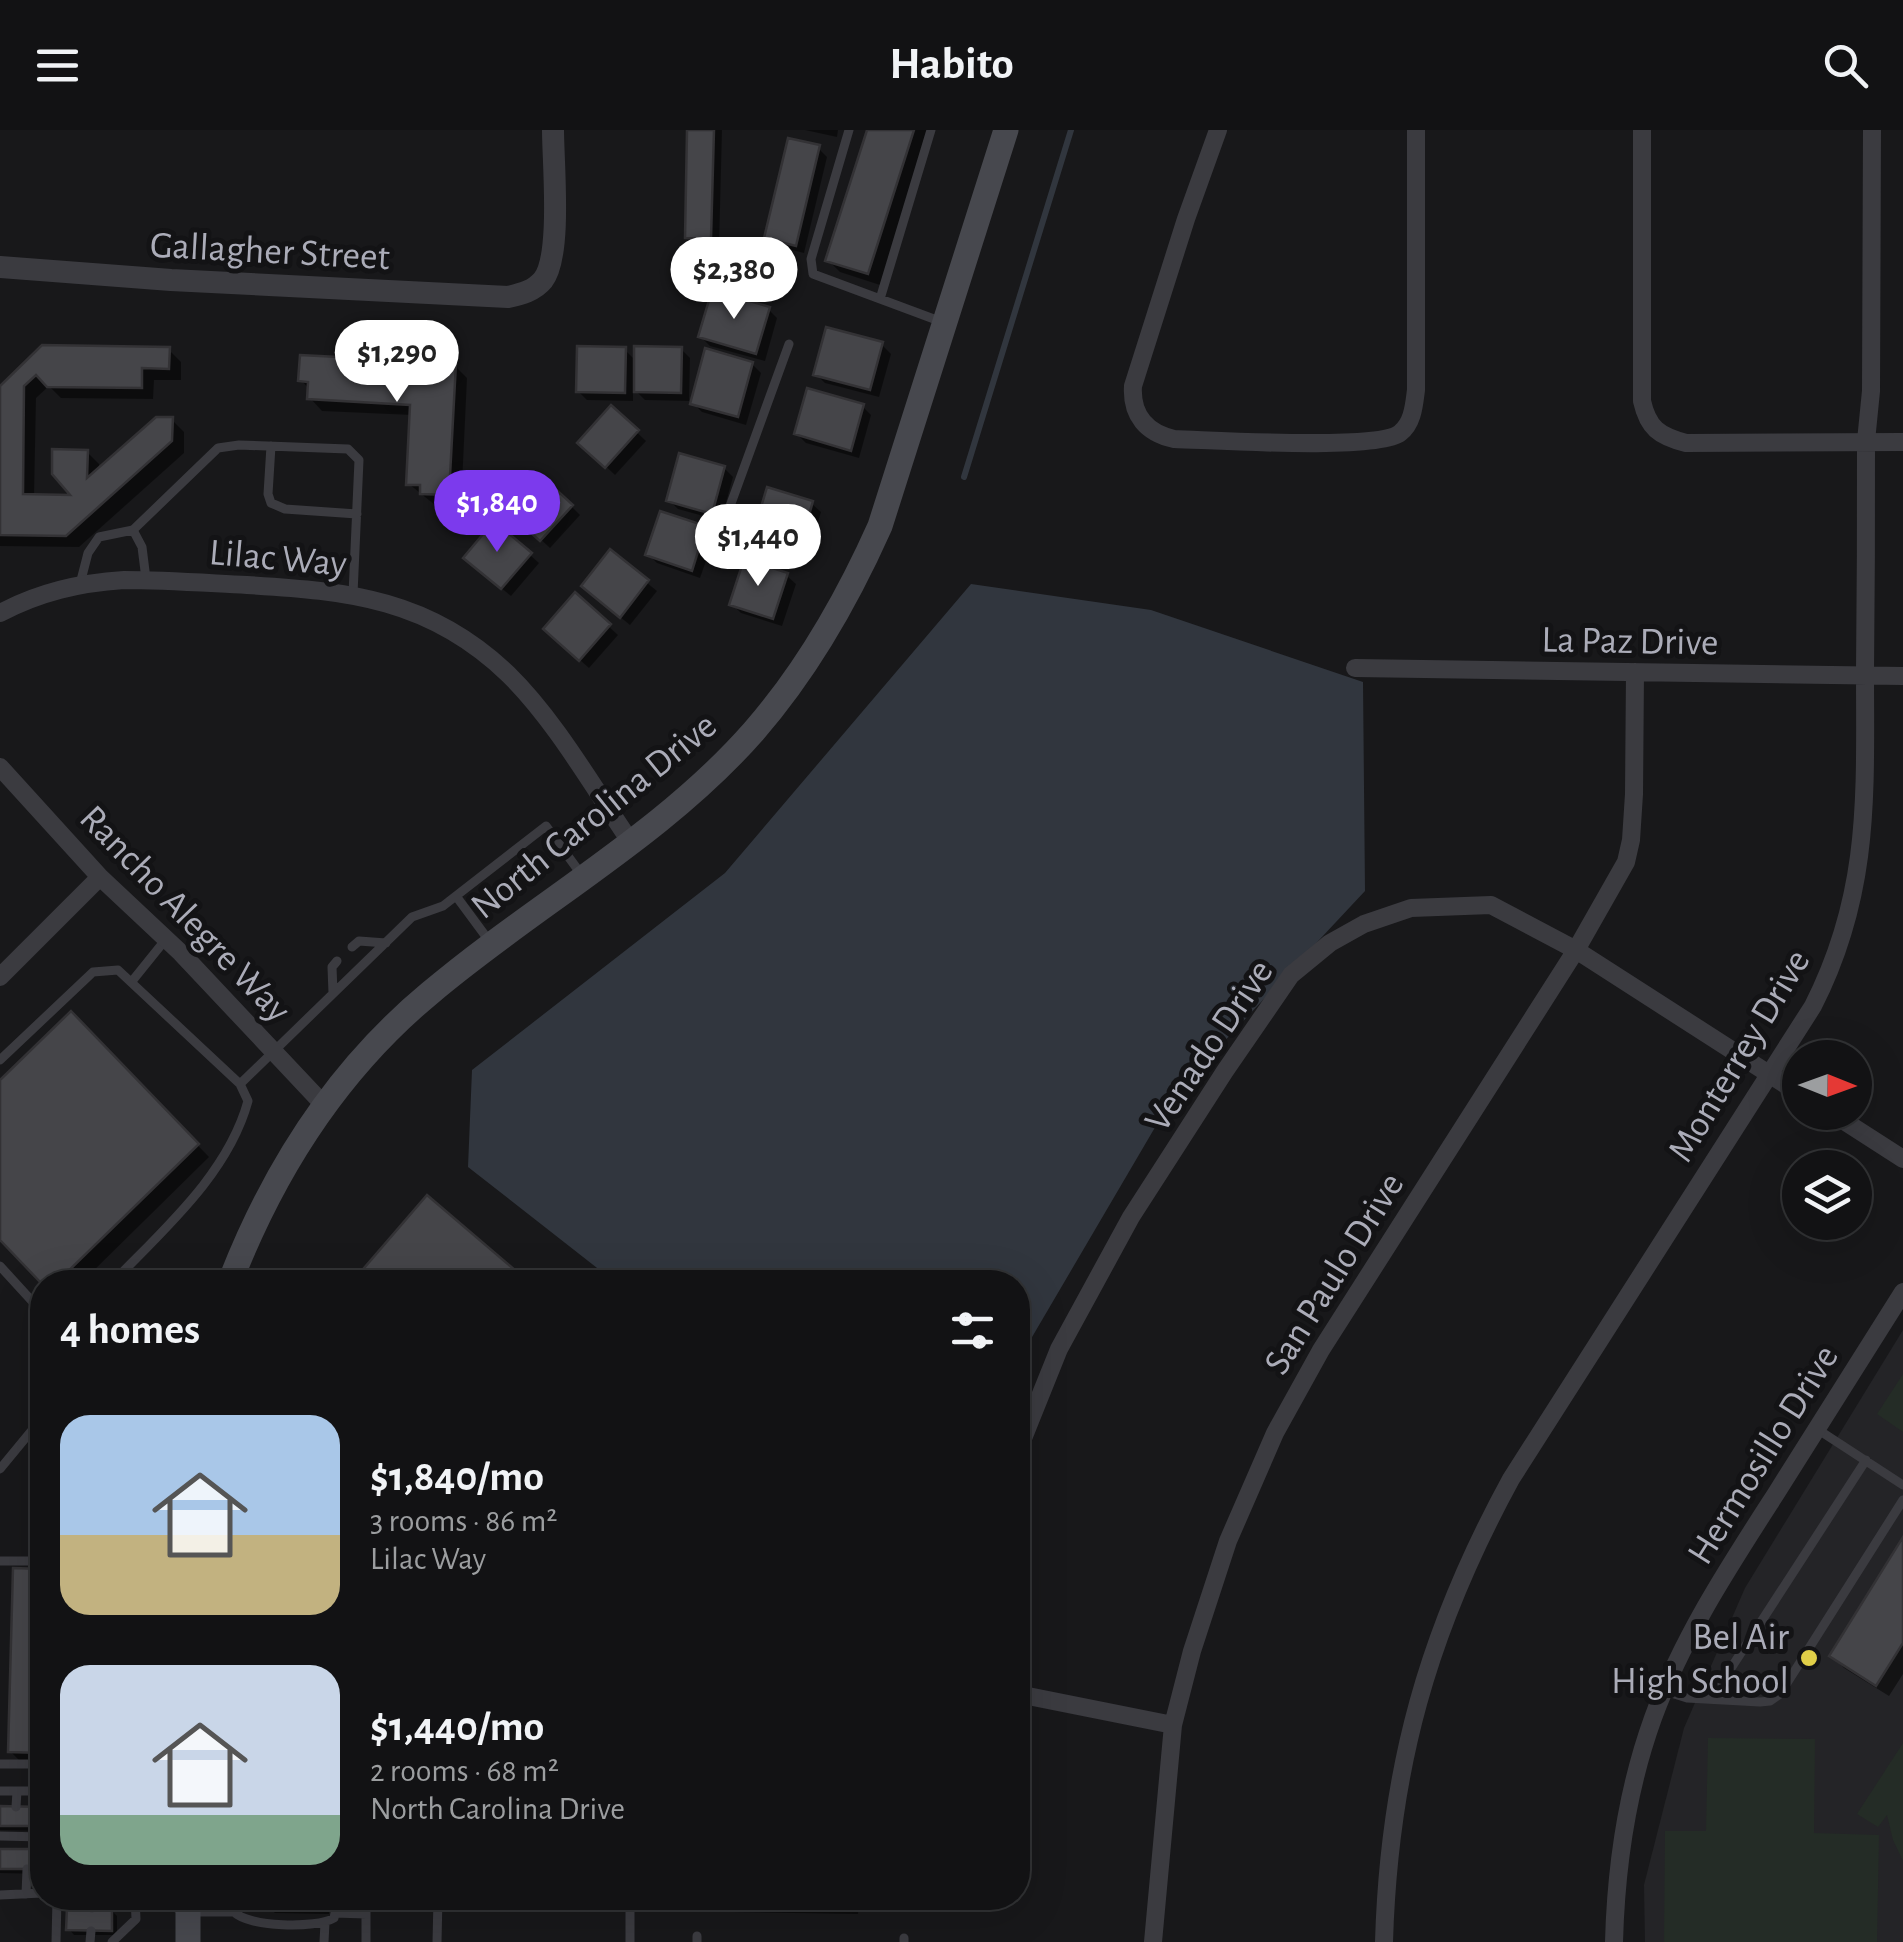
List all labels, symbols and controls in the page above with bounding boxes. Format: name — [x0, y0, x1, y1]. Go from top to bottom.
icon: menu — [30, 38, 85, 93]
icon: search — [1818, 38, 1873, 93]
text: Habito — [889, 42, 1014, 87]
street label: Gallagher Street — [149, 227, 391, 277]
pin: $2,380 — [653, 237, 815, 322]
text: $2,380 — [692, 253, 776, 285]
pin: $1,290 — [316, 320, 478, 405]
text: $1,290 — [357, 336, 437, 368]
pin: $1,840 — [416, 470, 578, 555]
text: $1,840 — [456, 486, 538, 518]
pin: $1,440 — [677, 504, 839, 589]
text: $1,440 — [717, 520, 799, 552]
street label: Lilac Way — [207, 534, 348, 584]
street label: La Paz Drive — [1541, 621, 1719, 663]
street label: North Carolina Drive — [465, 707, 724, 927]
street label: Rancho Alegre Way — [72, 799, 297, 1030]
street label: Monterrey Drive — [1662, 943, 1818, 1169]
street label: Venado Drive — [1139, 953, 1281, 1139]
north arrow — [1782, 1040, 1872, 1130]
map controls — [1782, 1040, 1872, 1240]
button: layers — [1782, 1150, 1872, 1240]
street label: San Paulo Drive — [1258, 1167, 1412, 1381]
icon: filters — [945, 1303, 1000, 1358]
text: 4 homes — [60, 1309, 200, 1351]
street label: Hermosillo Drive — [1681, 1339, 1846, 1571]
icon: home — [140, 1455, 260, 1575]
text: $1,840/mo — [370, 1456, 544, 1498]
text: 3 rooms · 86 m² — [370, 1505, 557, 1537]
text: Lilac Way — [370, 1543, 486, 1575]
place label: Bel Air High School — [1611, 1619, 1790, 1701]
marker: Bel Air High School — [1798, 1647, 1820, 1669]
icon: home — [140, 1705, 260, 1825]
text: $1,440/mo — [370, 1706, 544, 1748]
text: 2 rooms · 68 m² — [370, 1755, 559, 1787]
text: North Carolina Drive — [370, 1793, 625, 1825]

